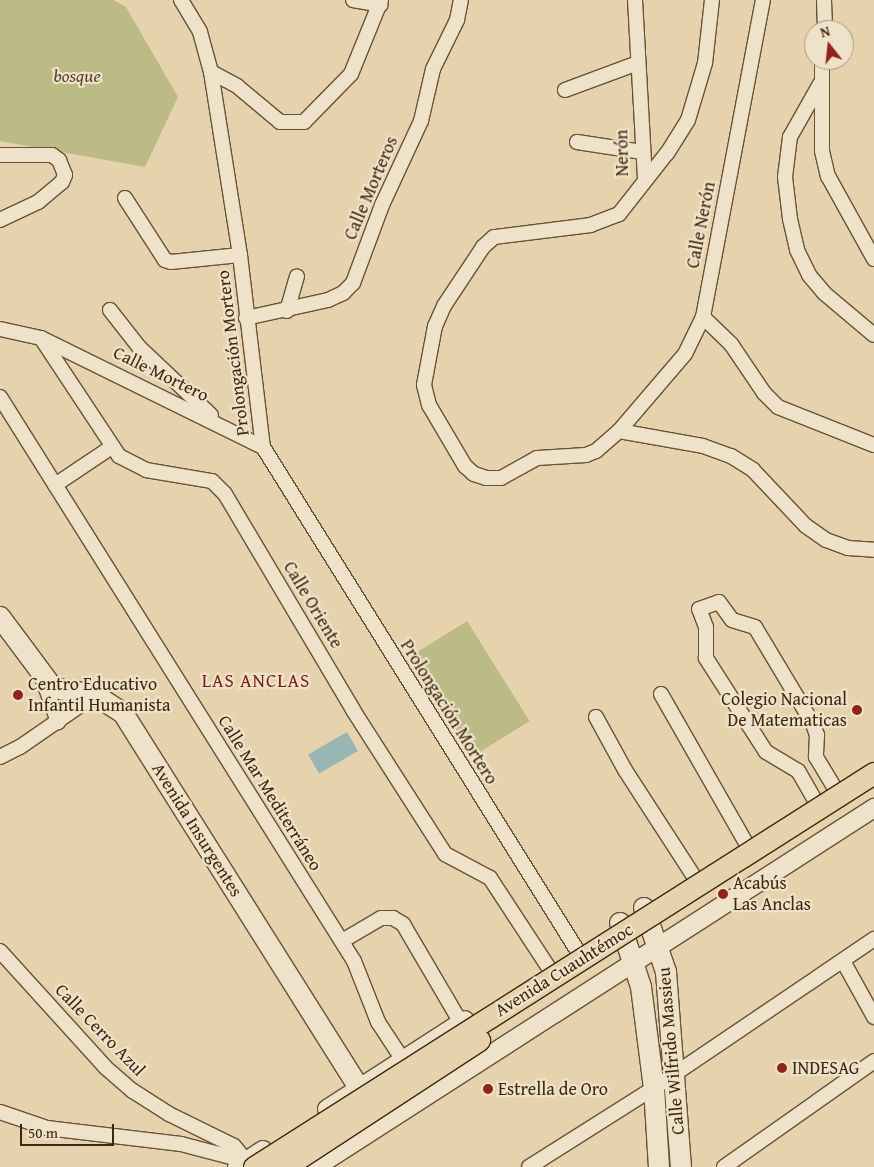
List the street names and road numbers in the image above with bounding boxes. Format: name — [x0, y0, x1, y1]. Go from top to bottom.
street label: Nerón — [611, 129, 633, 177]
street label: Calle Morteros — [339, 133, 403, 243]
street label: Calle Nerón — [682, 180, 720, 270]
street label: Prolongación Mortero — [212, 269, 254, 437]
street label: Calle Mortero — [110, 342, 212, 406]
street label: Calle Oriente — [279, 558, 347, 652]
street label: Prolongación Mortero — [396, 636, 502, 788]
street label: Calle Mar Mediterráneo — [213, 711, 327, 875]
street label: Avenida Insurgentes — [147, 759, 247, 901]
street label: Avenida Cuauhtémoc — [491, 919, 637, 1021]
street label: Calle Wilfrido Massieu — [653, 966, 689, 1136]
street label: Calle Cerro Azul — [50, 979, 150, 1081]

